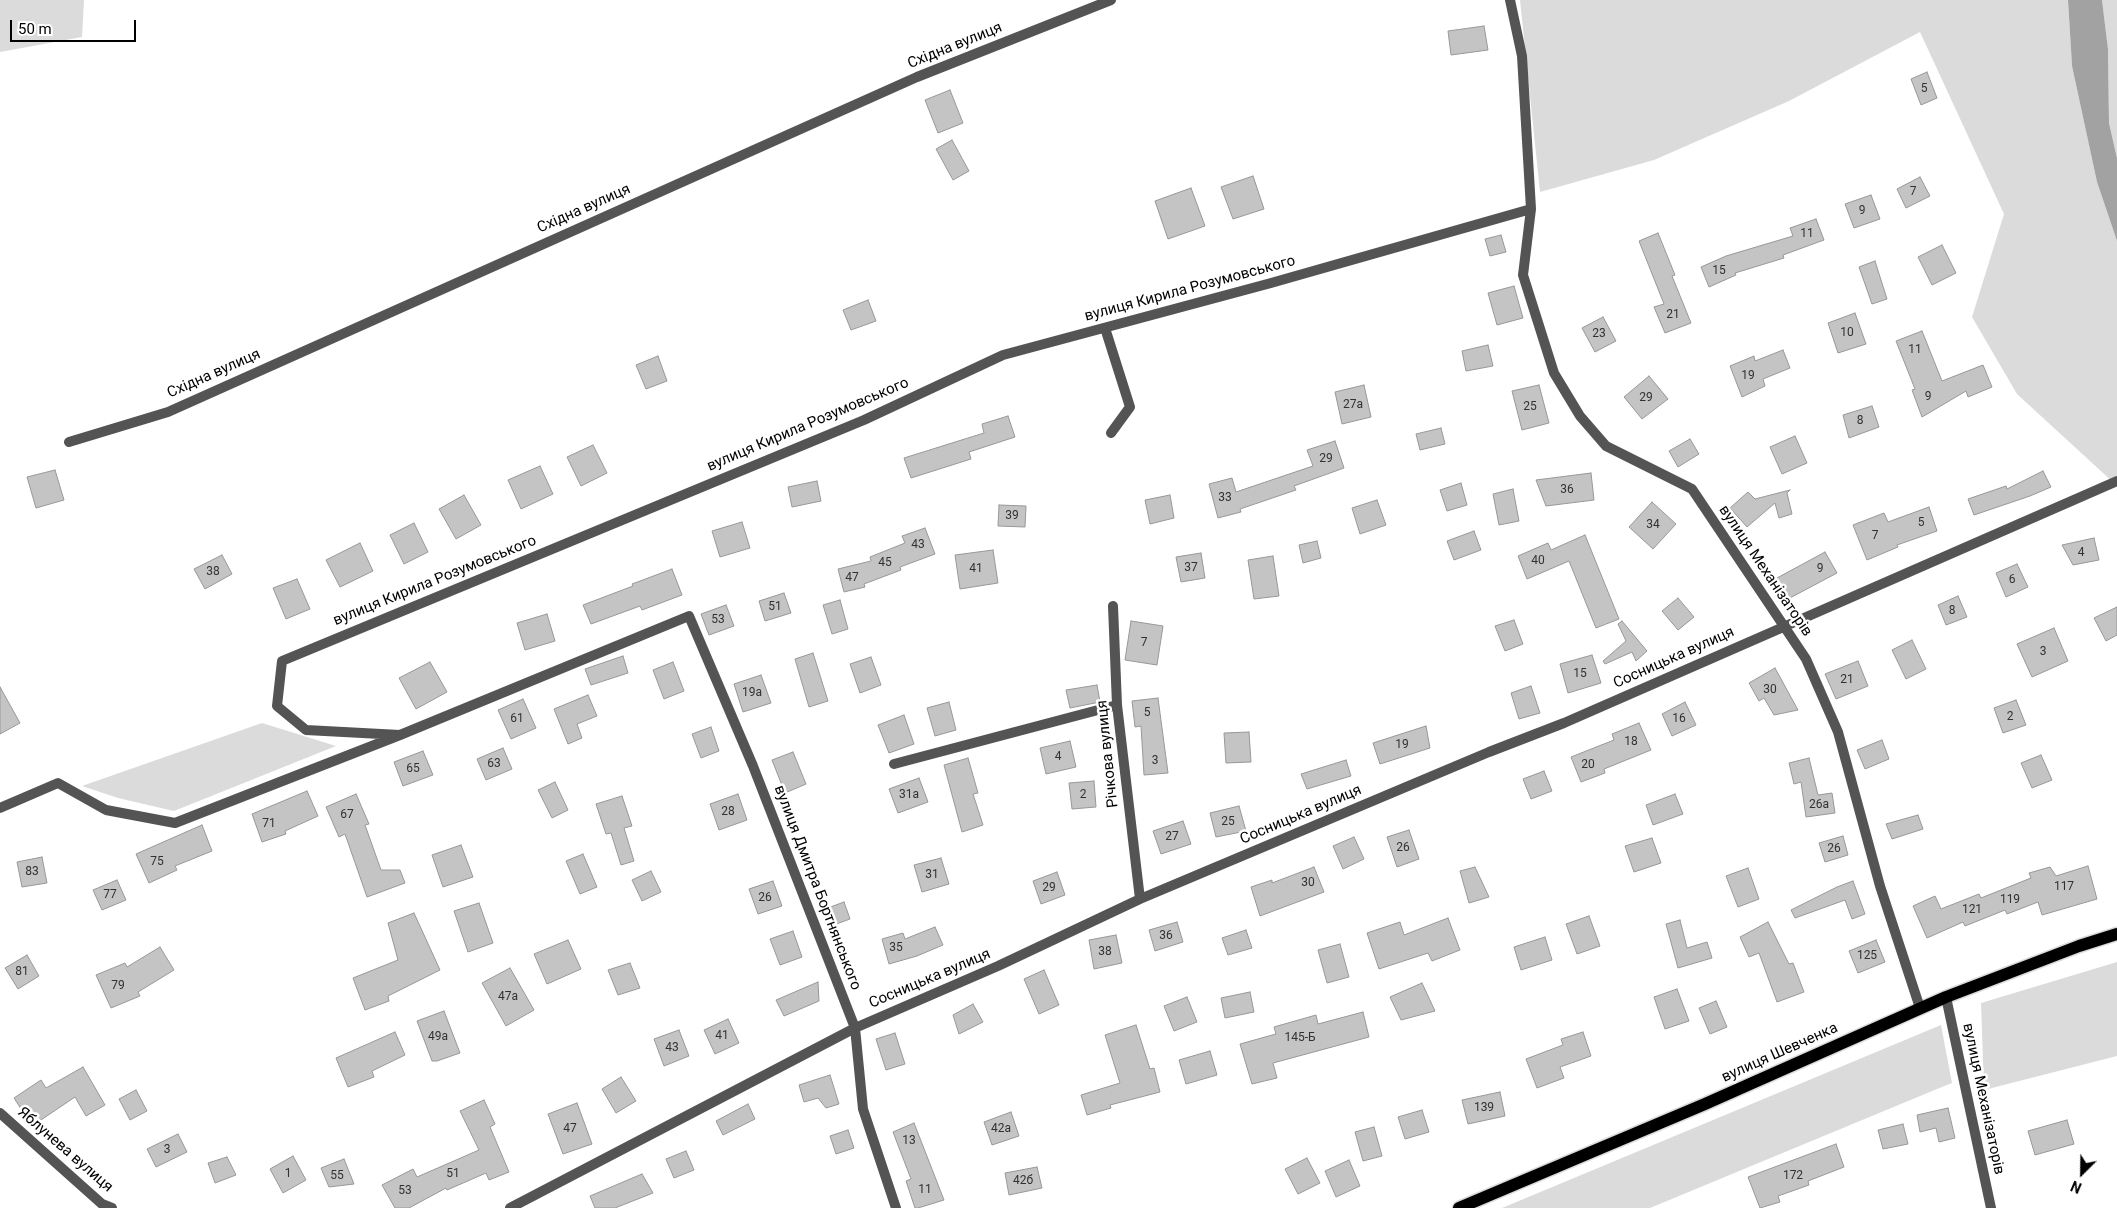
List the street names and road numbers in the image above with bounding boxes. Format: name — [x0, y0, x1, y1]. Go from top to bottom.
street label: Східна вулиця — [905, 19, 1005, 73]
street label: Східна вулиця — [535, 180, 633, 238]
street label: вулиця Кирила Розумовського — [1083, 252, 1297, 326]
street label: Східна вулиця — [165, 345, 263, 403]
street label: вулиця Кирила Розумовського — [704, 374, 912, 476]
street label: вулиця Механізаторів — [1714, 502, 1816, 640]
street label: вулиця Кирила Розумовського — [331, 532, 539, 630]
street label: Сосницька вулиця — [1611, 623, 1737, 693]
street label: Річкова вулиця — [1093, 699, 1123, 809]
street label: Сосницька вулиця — [1237, 781, 1365, 849]
street label: вулиця Дмитра Бортнянського — [770, 783, 864, 993]
street label: Сосницька вулиця — [866, 945, 994, 1013]
street label: вулиця Шевченка — [1719, 1019, 1841, 1087]
street label: вулиця Механізаторів — [1958, 1022, 2008, 1176]
street label: Яблунева вулиця — [14, 1104, 116, 1196]

